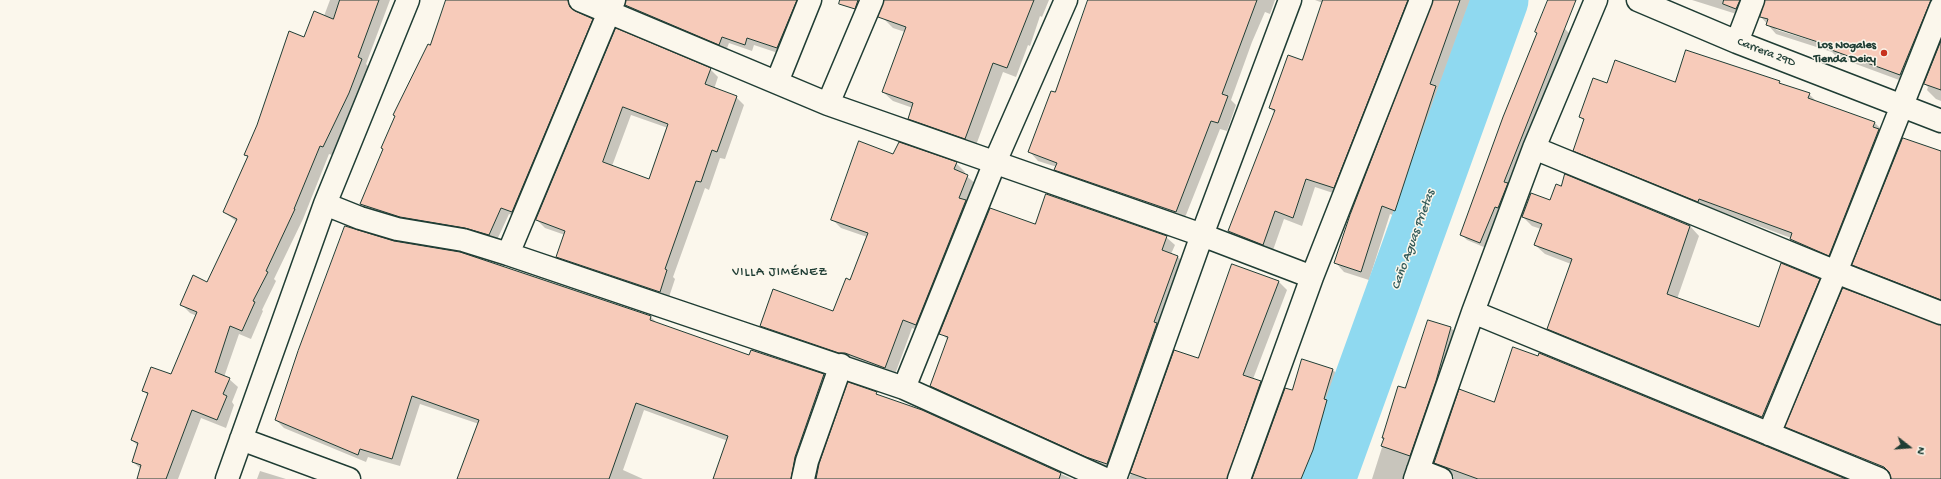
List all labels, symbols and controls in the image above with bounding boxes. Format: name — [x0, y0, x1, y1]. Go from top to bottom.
street label: Carrera 29D — [1735, 35, 1797, 71]
place label: Los Nogales Tienda Deicy — [1814, 39, 1876, 67]
marker: Los Nogales Tienda Deicy — [1879, 48, 1889, 58]
water label: Caño Aguas Prietas — [1389, 188, 1439, 292]
district label: VILLA JIMÉNEZ — [732, 265, 828, 281]
north arrow — [1889, 427, 1929, 467]
text: N — [1914, 445, 1927, 456]

